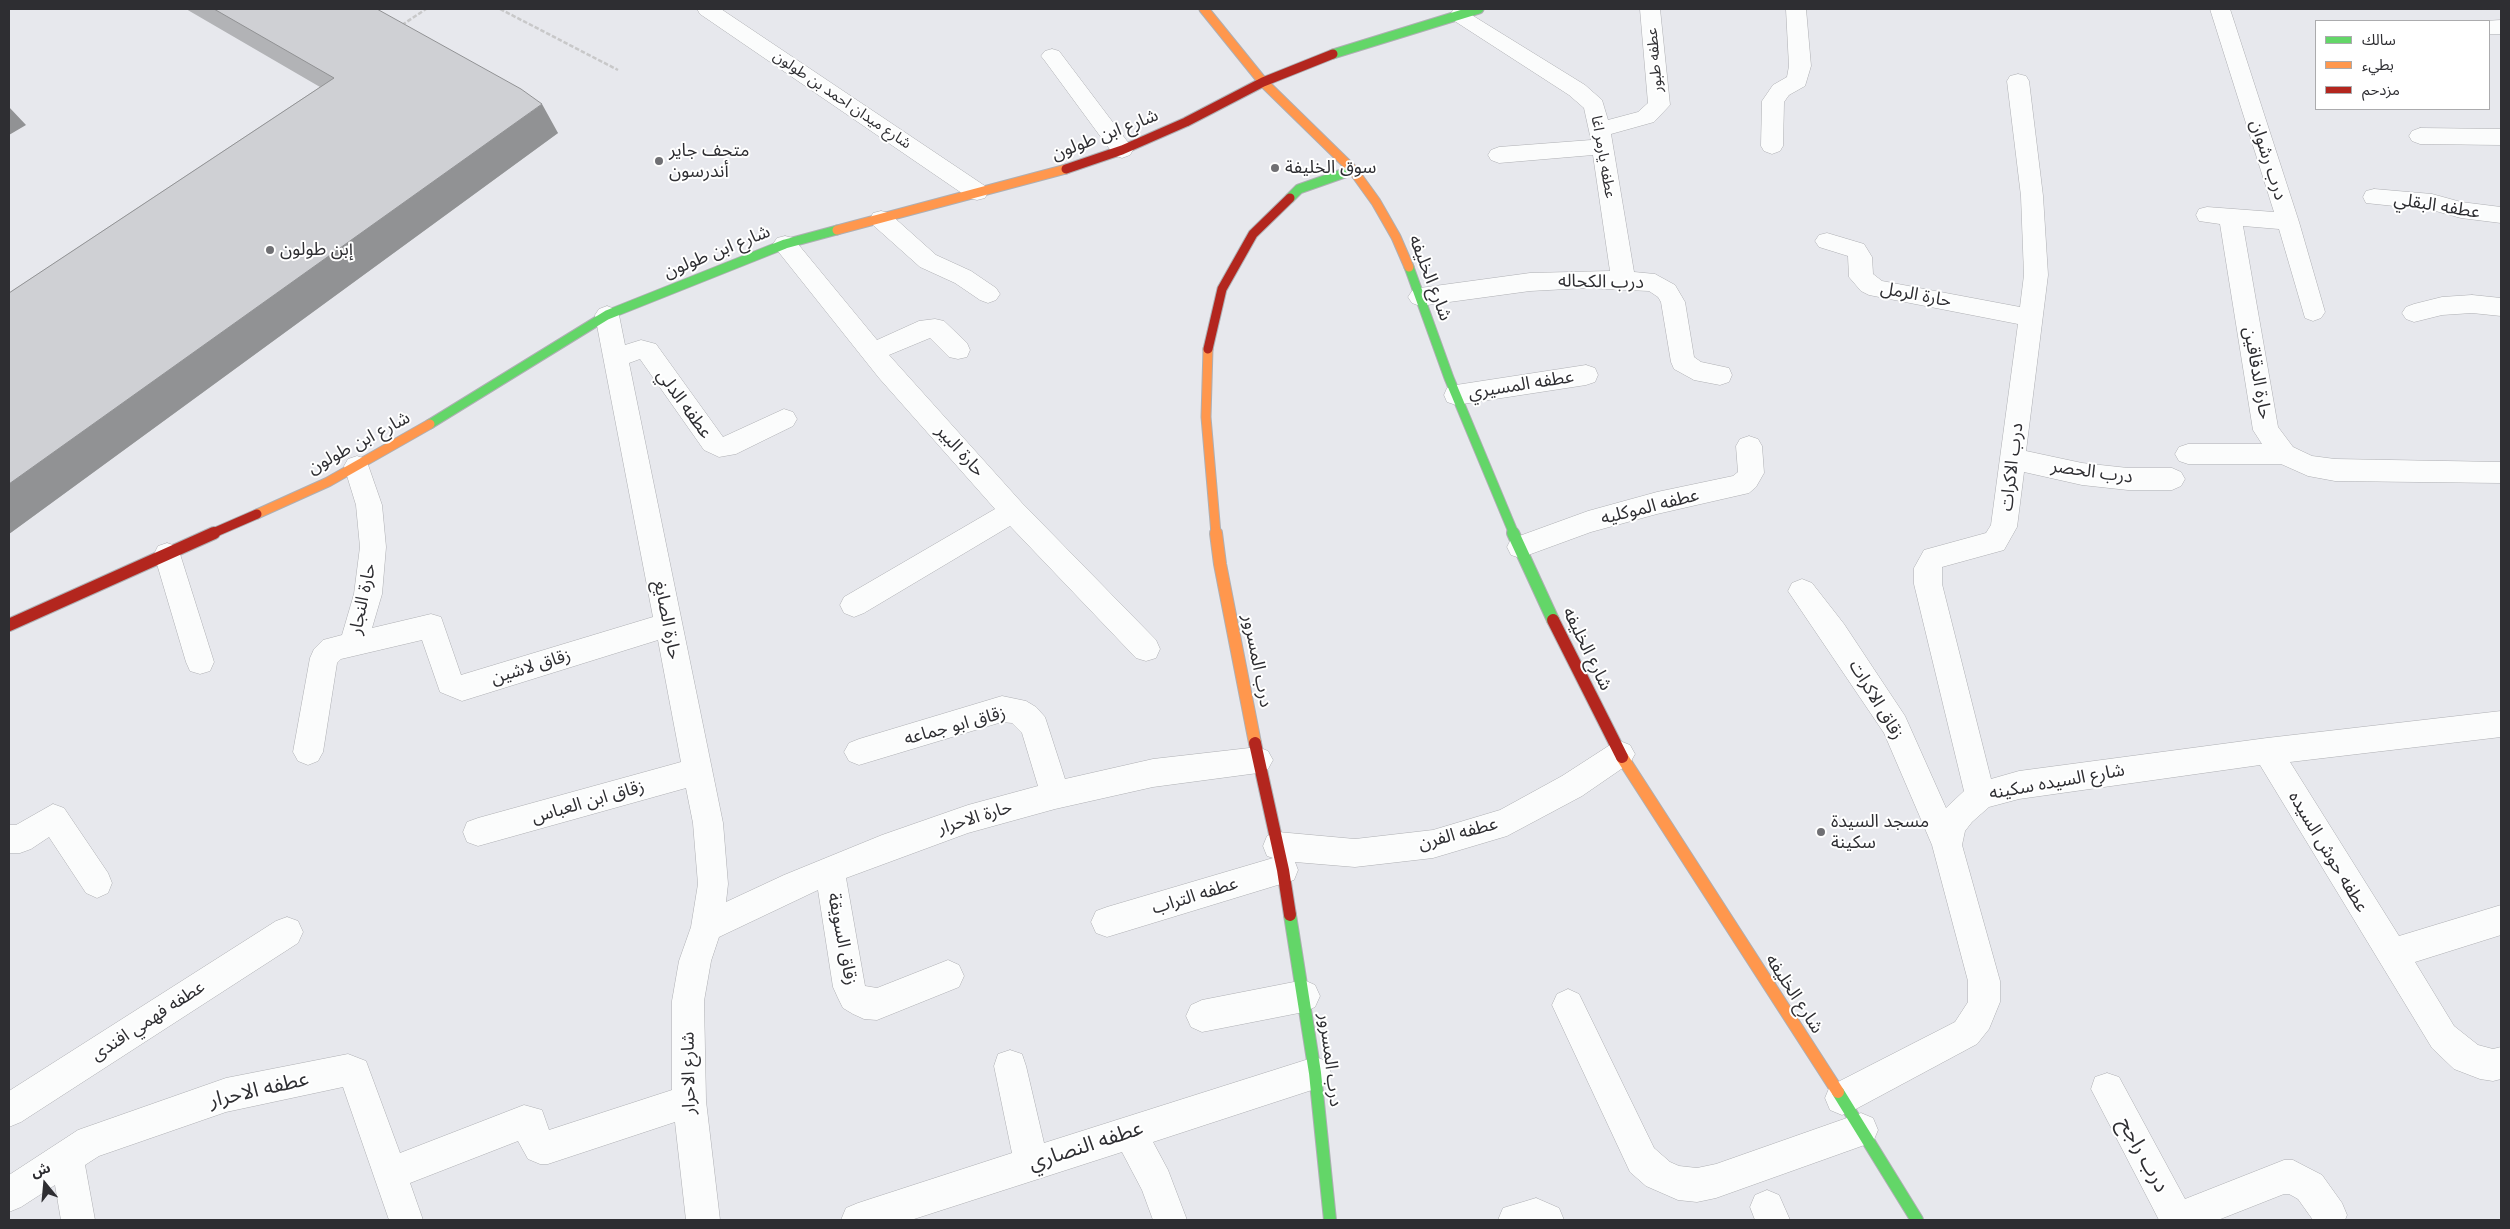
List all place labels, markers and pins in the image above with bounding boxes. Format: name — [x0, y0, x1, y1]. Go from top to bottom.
place label: متحف جاير أندرسون — [669, 140, 749, 182]
marker: متحف جاير أندرسون — [653, 155, 665, 167]
place label: سوق الخليفة — [1285, 157, 1376, 179]
marker: سوق الخليفة — [1269, 162, 1281, 174]
place label: إبن طولون — [280, 239, 353, 261]
marker: إبن طولون — [264, 244, 276, 256]
place label: مسجد السيدة سكينة — [1831, 811, 1929, 854]
marker: مسجد السيدة سكينة — [1815, 826, 1827, 838]

